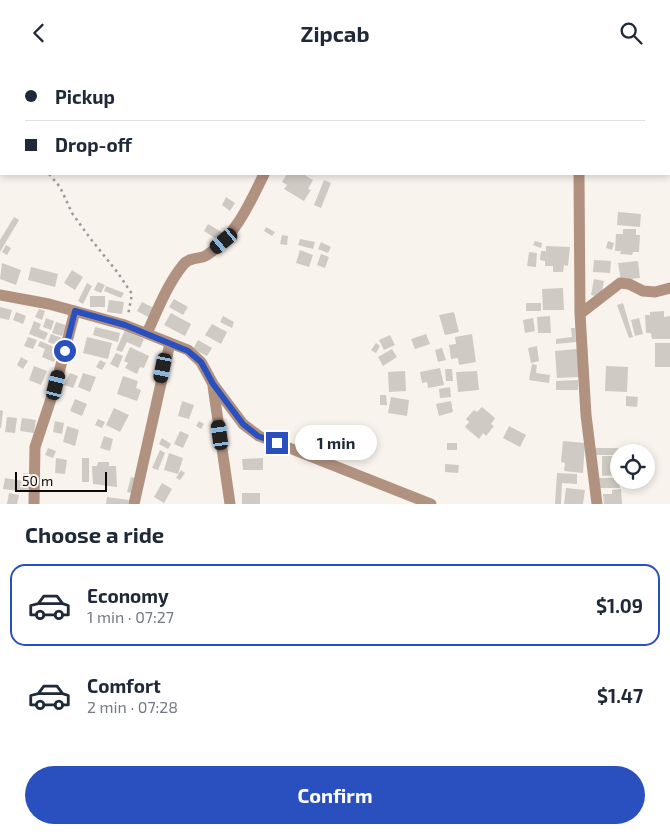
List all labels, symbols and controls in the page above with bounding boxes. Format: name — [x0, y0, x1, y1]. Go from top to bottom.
icon: back — [25, 19, 53, 47]
icon: search — [617, 19, 645, 47]
text: Zipcab — [301, 20, 369, 46]
text: Pickup — [55, 85, 115, 108]
text: Drop-off — [55, 133, 132, 156]
car — [207, 226, 240, 256]
route start — [54, 340, 76, 362]
car — [152, 352, 173, 384]
car — [45, 369, 66, 401]
car — [210, 419, 229, 451]
callout: 1 min — [294, 425, 377, 461]
route end — [266, 432, 288, 454]
text: 1 min — [317, 433, 355, 452]
map controls — [610, 444, 655, 489]
button: locate — [610, 444, 655, 489]
scale bar — [15, 469, 108, 492]
text: 50 m — [22, 472, 53, 489]
text: Choose a ride — [25, 521, 164, 547]
icon: car — [27, 583, 72, 628]
text: Economy — [87, 584, 169, 607]
text: $1.09 — [596, 594, 643, 617]
text: 1 min · 07:27 — [87, 607, 174, 626]
icon: car — [27, 673, 72, 718]
text: Comfort — [87, 674, 161, 697]
text: $1.47 — [597, 684, 643, 707]
text: 2 min · 07:28 — [87, 697, 178, 716]
button: Confirm — [25, 766, 645, 824]

